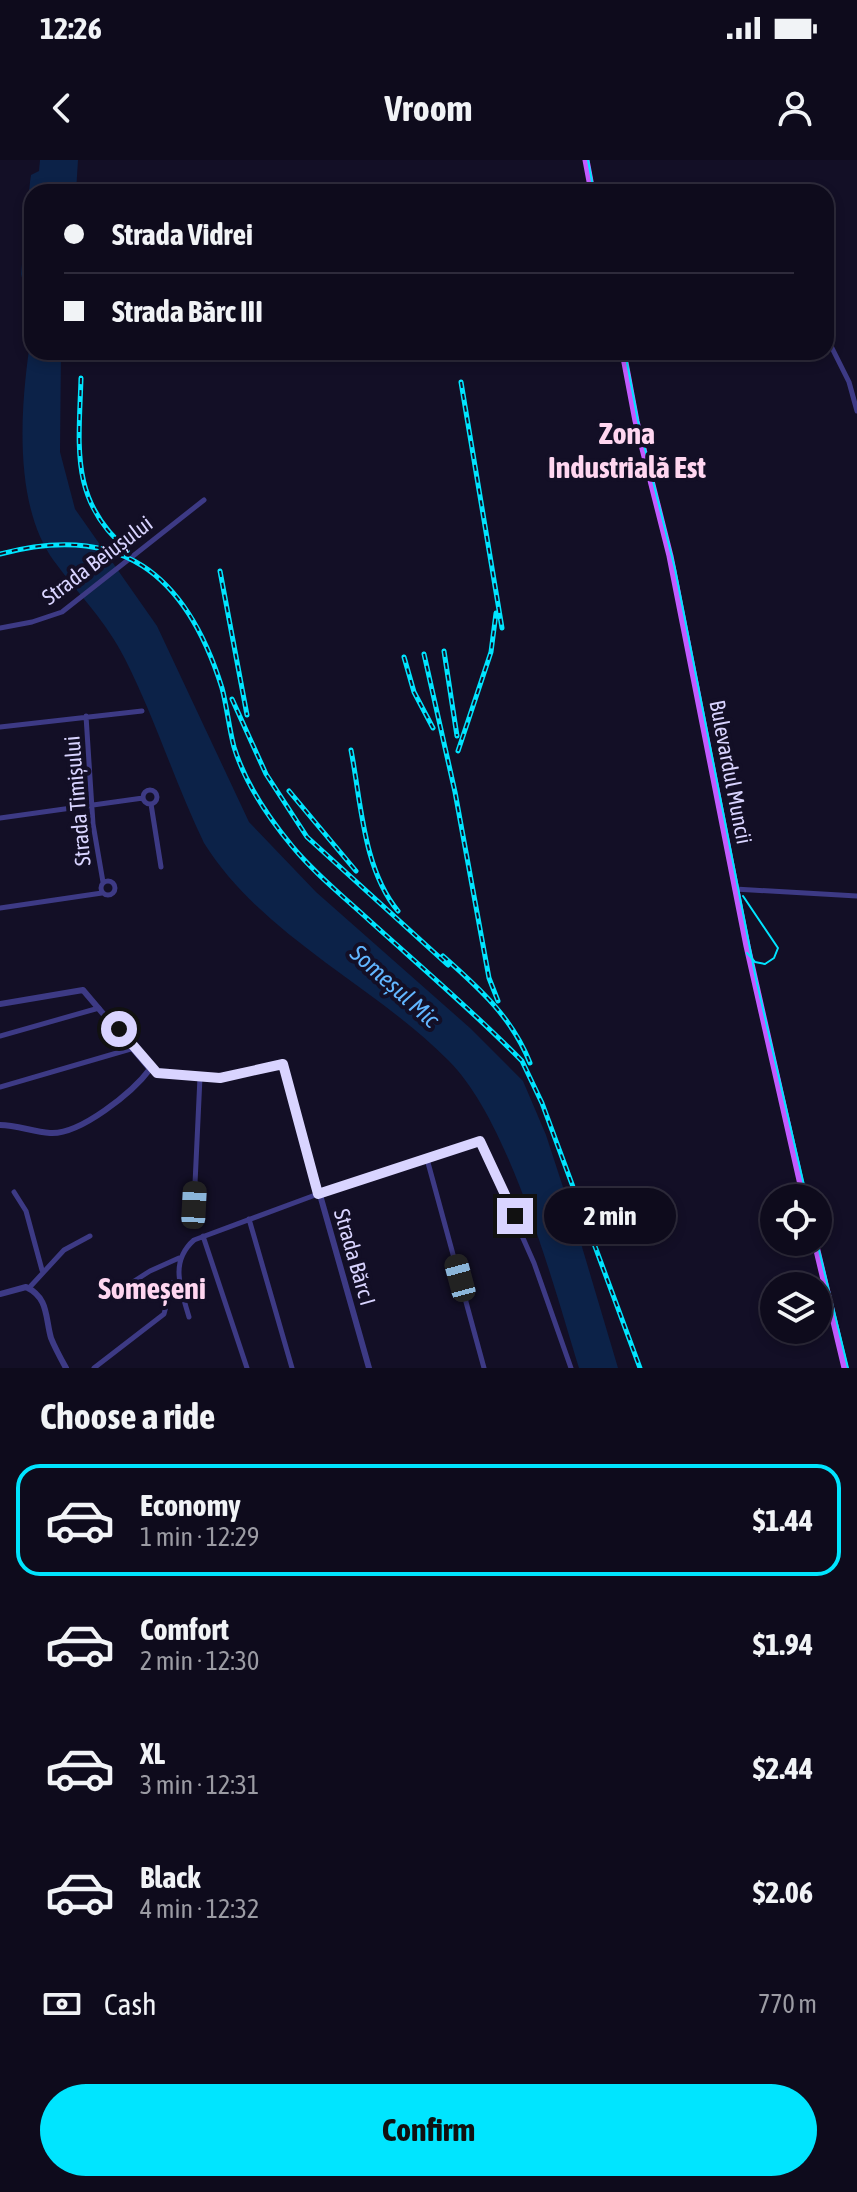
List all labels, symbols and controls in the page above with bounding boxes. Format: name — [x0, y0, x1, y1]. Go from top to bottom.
text: 12:26 — [40, 11, 102, 45]
icon: back — [40, 86, 84, 130]
icon: person — [773, 86, 817, 130]
text: Vroom — [384, 87, 473, 129]
text: Strada Vidrei — [112, 217, 253, 251]
text: Strada Bărc III — [112, 294, 263, 328]
district label: Zona Industrială Est — [548, 416, 706, 484]
street label: Strada Beiușului — [37, 510, 157, 610]
street label: Bulevardul Muncii — [704, 698, 758, 846]
street label: Strada Timișului — [58, 735, 96, 867]
water label: Someșul Mic — [344, 939, 446, 1033]
route start — [101, 1011, 137, 1047]
car — [181, 1180, 207, 1230]
map controls — [760, 1184, 832, 1344]
button: locate — [760, 1184, 832, 1256]
callout: 2 min — [543, 1188, 675, 1244]
route end — [497, 1198, 533, 1234]
text: 2 min — [583, 1201, 637, 1231]
street label: Strada Bărc I — [329, 1206, 381, 1308]
car — [442, 1252, 478, 1304]
district label: Someșeni — [98, 1271, 206, 1306]
button: layers — [760, 1272, 832, 1344]
text: Choose a ride — [40, 1395, 215, 1437]
icon: car — [44, 1484, 116, 1556]
text: Economy — [140, 1488, 241, 1522]
text: $1.44 — [753, 1503, 813, 1537]
text: 1 min · 12:29 — [140, 1522, 259, 1552]
icon: car — [44, 1608, 116, 1680]
text: Comfort — [140, 1612, 229, 1646]
text: $1.94 — [753, 1627, 813, 1661]
text: 2 min · 12:30 — [140, 1646, 259, 1676]
icon: car — [44, 1732, 116, 1804]
text: XL — [140, 1736, 165, 1770]
text: $2.44 — [753, 1751, 813, 1785]
text: 3 min · 12:31 — [140, 1770, 259, 1800]
icon: car — [44, 1856, 116, 1928]
text: Black — [140, 1860, 200, 1894]
text: $2.06 — [753, 1875, 813, 1909]
text: 4 min · 12:32 — [140, 1894, 259, 1924]
icon: cash — [40, 1982, 84, 2026]
text: Cash — [104, 1987, 157, 2021]
text: 770 m — [758, 1989, 817, 2019]
button: Confirm — [40, 2084, 817, 2176]

